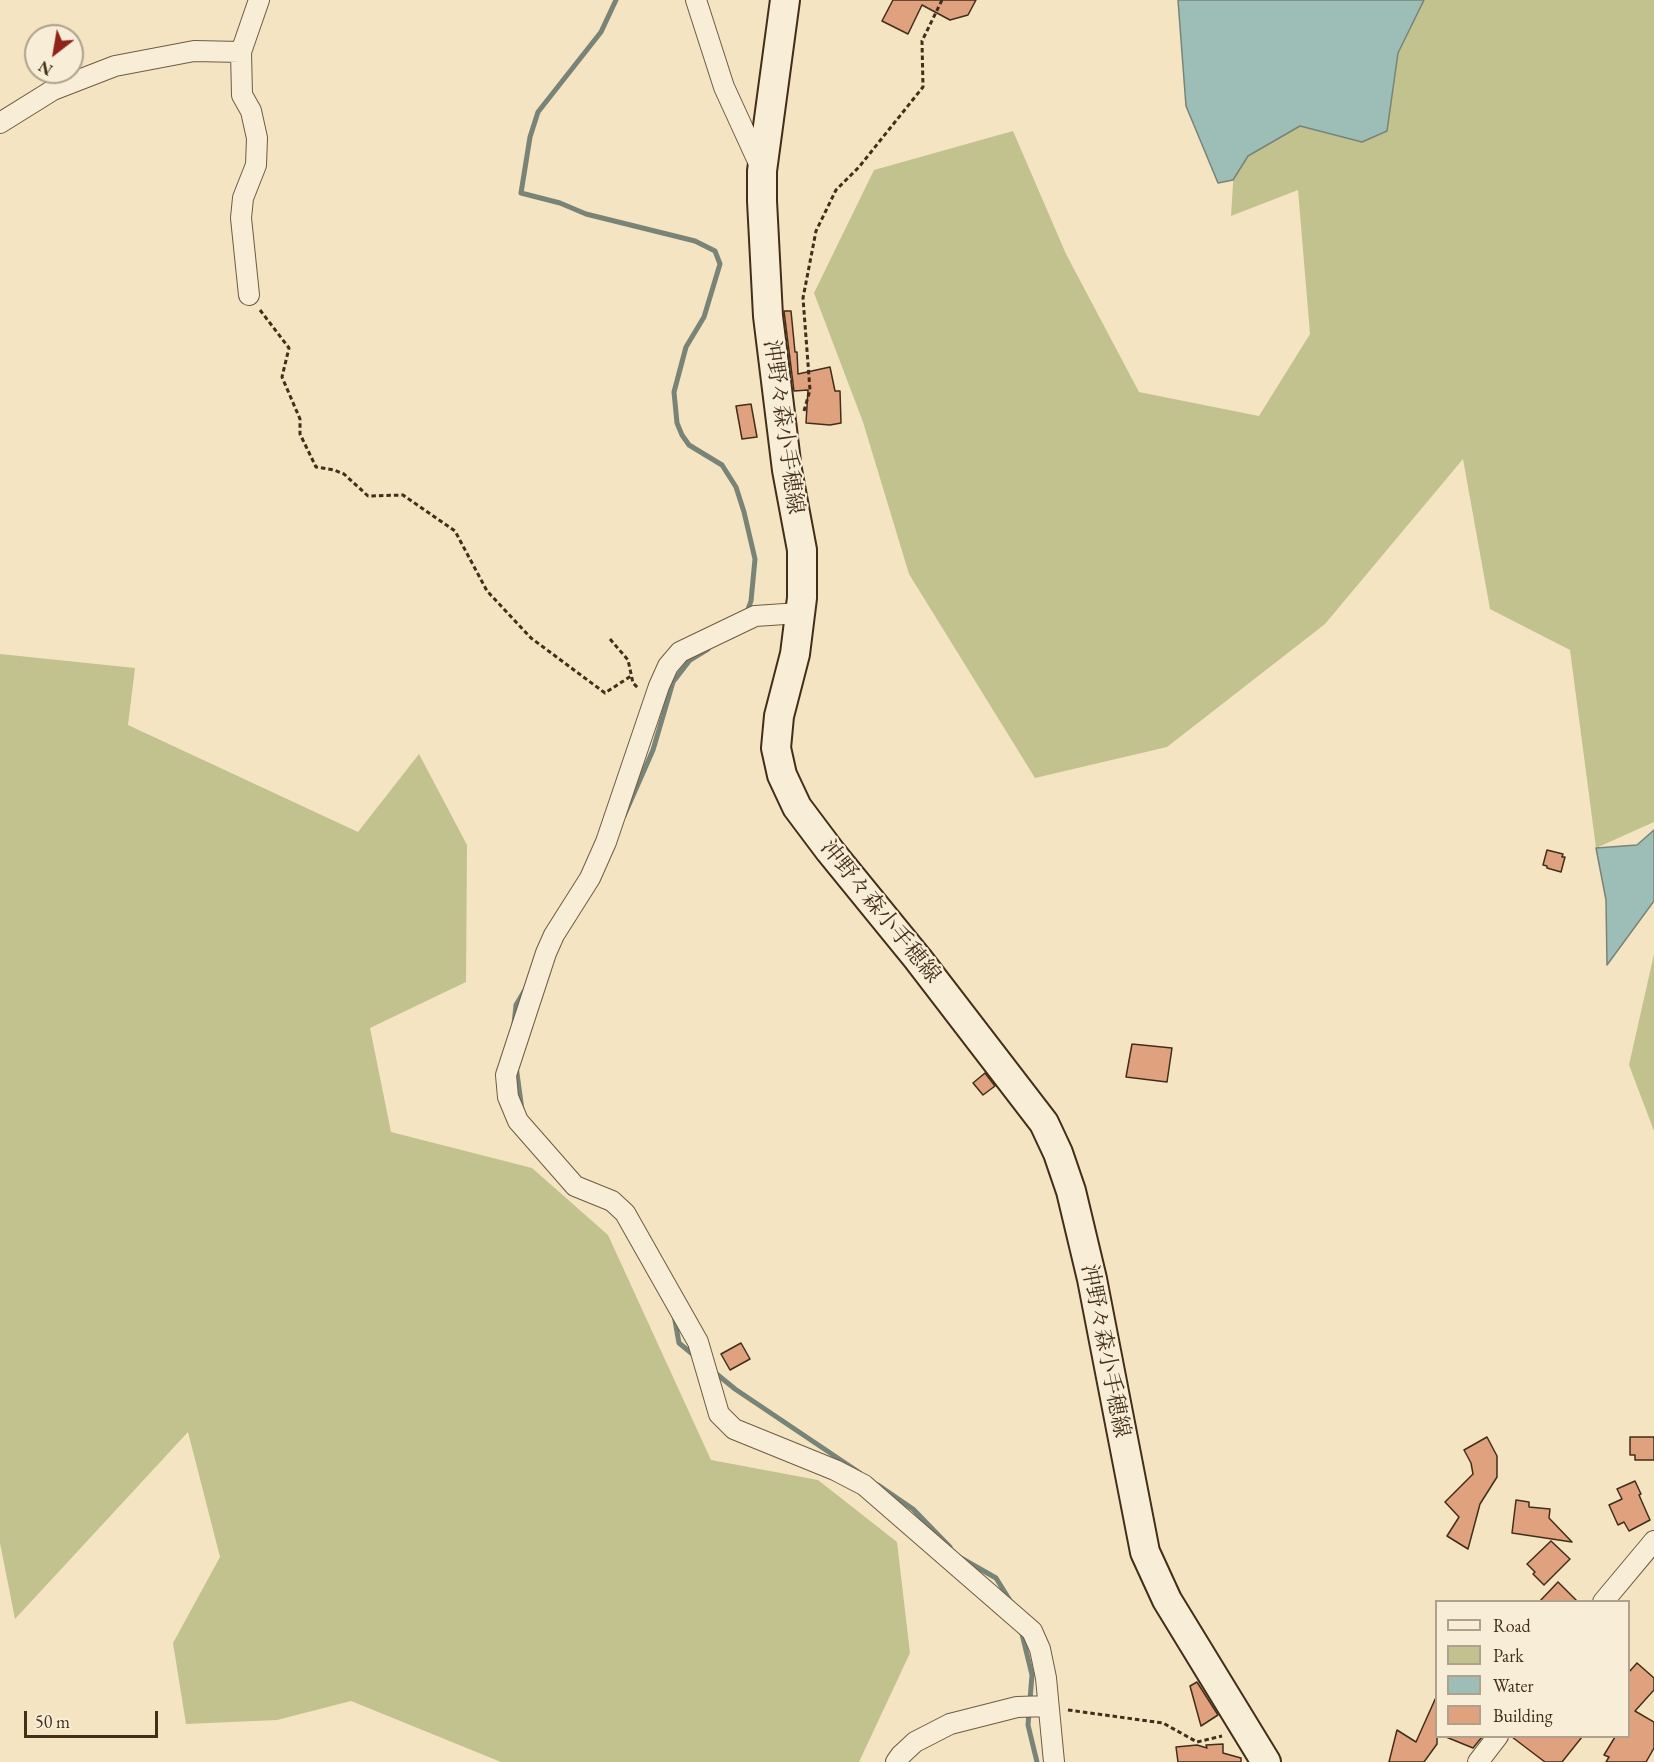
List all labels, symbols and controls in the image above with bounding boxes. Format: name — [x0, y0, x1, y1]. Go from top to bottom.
north arrow — [24, 24, 84, 84]
text: N — [35, 56, 56, 80]
street label: 沖野々森小手穂線 — [758, 338, 808, 516]
street label: 沖野々森小手穂線 — [814, 835, 946, 989]
street label: 沖野々森小手穂線 — [1075, 1262, 1135, 1440]
legend — [1435, 1600, 1630, 1738]
text: Road — [1493, 1614, 1531, 1637]
text: Park — [1493, 1644, 1524, 1667]
text: Water — [1493, 1674, 1534, 1697]
scale bar — [27, 1699, 160, 1737]
text: Building — [1493, 1704, 1553, 1727]
text: 50 m — [35, 1710, 70, 1733]

